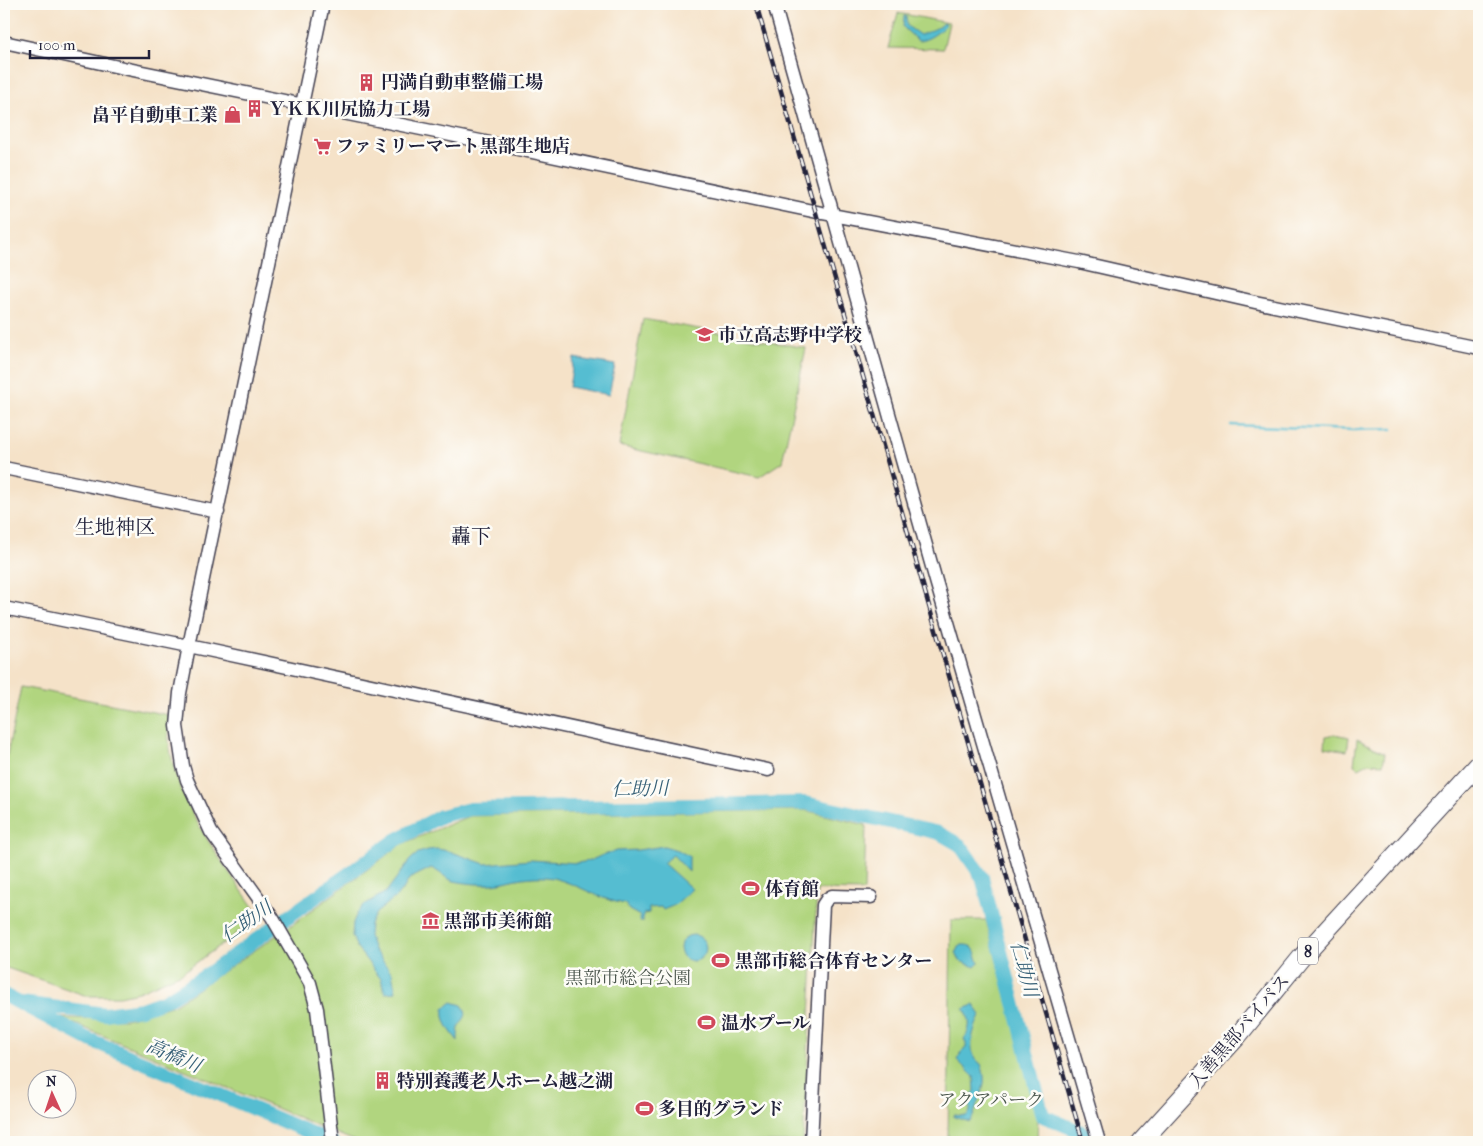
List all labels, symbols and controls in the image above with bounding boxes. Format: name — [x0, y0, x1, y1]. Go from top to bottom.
scale bar — [30, 28, 149, 60]
text: 100 m — [38, 36, 76, 54]
building icon: 円満自動車整備工場 — [357, 72, 377, 92]
place label: 円満自動車整備工場 — [381, 72, 543, 93]
building icon: ＹＫＫ川尻協力工場 — [244, 99, 264, 119]
place label: ＹＫＫ川尻協力工場 — [268, 99, 430, 120]
place label: 畠平自動車工業 — [92, 105, 218, 126]
shop icon: 畠平自動車工業 — [222, 105, 242, 125]
supermarket icon: ファミリーマート黒部生地店 — [312, 136, 332, 156]
place label: ファミリーマート黒部生地店 — [336, 136, 570, 157]
school or university icon: 市立高志野中学校 — [694, 325, 714, 345]
place label: 市立高志野中学校 — [718, 325, 862, 346]
district label: 生地神区 — [75, 516, 155, 539]
district label: 轟下 — [451, 525, 491, 548]
water label: 仁助川 — [611, 777, 671, 800]
sports icon: 体育館 — [741, 879, 761, 899]
place label: 体育館 — [765, 879, 819, 900]
water label: 仁助川 — [217, 895, 278, 947]
museum icon: 黒部市美術館 — [420, 911, 440, 931]
place label: 黒部市美術館 — [444, 911, 552, 932]
road number: 8 — [1298, 938, 1318, 964]
water label: 仁助川 — [1006, 939, 1043, 1002]
sports icon: 黒部市総合体育センター — [711, 951, 731, 971]
place label: 黒部市総合体育センター — [735, 951, 932, 972]
park label: 黒部市総合公園 — [565, 968, 691, 989]
street label: 入善黒部バイパス — [1184, 970, 1294, 1092]
sports icon: 温水プール — [697, 1013, 717, 1033]
place label: 温水プール — [721, 1013, 810, 1034]
water label: 高橋川 — [143, 1035, 206, 1078]
north arrow — [28, 1068, 78, 1118]
building icon: 特別養護老人ホーム越之湖 — [373, 1071, 393, 1091]
place label: 特別養護老人ホーム越之湖 — [397, 1071, 613, 1092]
text: N — [46, 1073, 57, 1090]
park label: アクアパーク — [938, 1090, 1044, 1111]
sports icon: 多目的グランド — [634, 1099, 654, 1119]
place label: 多目的グランド — [658, 1099, 784, 1120]

